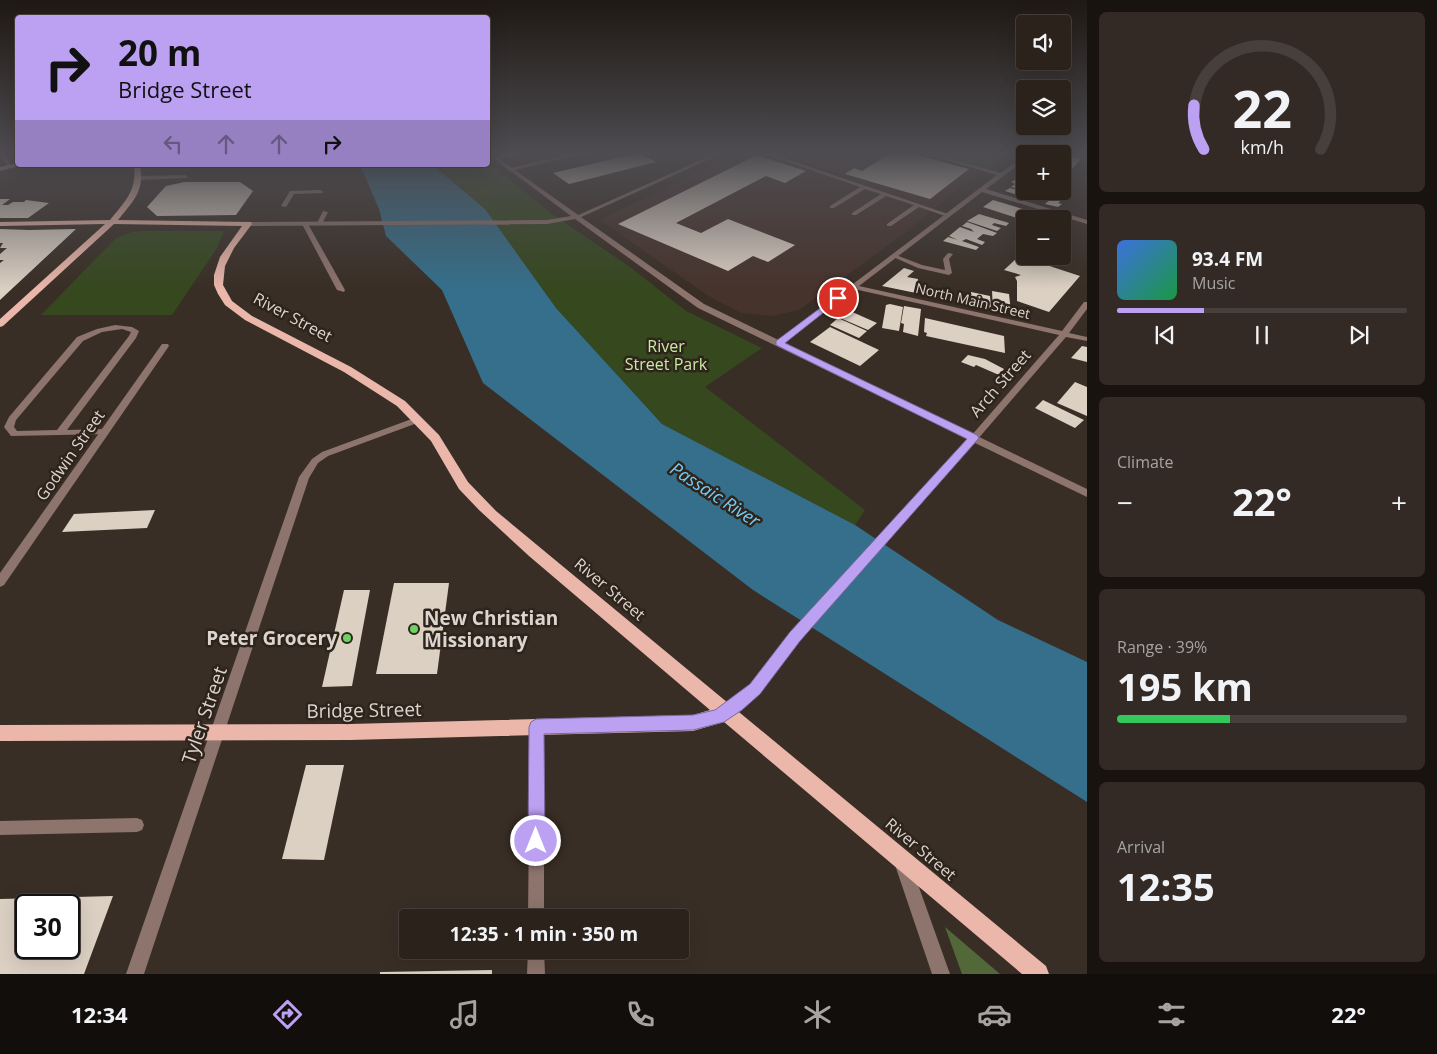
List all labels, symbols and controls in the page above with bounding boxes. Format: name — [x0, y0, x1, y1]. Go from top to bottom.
map controls — [1016, 15, 1071, 265]
button: sound — [1016, 15, 1071, 70]
text: 20 m — [118, 29, 201, 76]
icon: right — [35, 35, 100, 100]
text: 22 — [1232, 72, 1292, 143]
text: Bridge Street — [118, 74, 252, 104]
button: layers — [1016, 80, 1071, 135]
icon: left — [159, 130, 187, 158]
icon: ahead — [212, 130, 240, 158]
icon: ahead — [265, 130, 293, 158]
icon: right — [318, 130, 346, 158]
text: km/h — [1240, 135, 1284, 159]
button: + — [1016, 145, 1071, 200]
button: − — [1016, 210, 1071, 265]
text: 93.4 FM — [1192, 246, 1263, 272]
text: Music — [1192, 272, 1236, 294]
pin — [817, 277, 859, 319]
street label: North Main Street — [914, 278, 1032, 323]
icon: arrive — [824, 284, 852, 312]
street label: River Street — [250, 287, 337, 347]
icon: previous — [1151, 321, 1179, 349]
icon: pause — [1248, 321, 1276, 349]
icon: next — [1345, 321, 1373, 349]
park label: River Street Park — [625, 335, 708, 375]
street label: Arch Street — [964, 344, 1036, 422]
street label: Godwin Street — [31, 405, 110, 505]
text: Climate — [1117, 451, 1174, 473]
water label: Passaic River — [666, 456, 766, 533]
text: 22° — [1232, 475, 1292, 527]
text: − — [1117, 483, 1133, 521]
text: + — [1391, 483, 1407, 521]
street label: River Street — [570, 553, 650, 625]
place label: New Christian Missionary — [424, 605, 558, 653]
marker: New Christian Missionary — [408, 623, 420, 635]
place label: Peter Grocery — [206, 625, 337, 651]
marker: Peter Grocery — [341, 632, 353, 644]
text: Range · 39% — [1117, 636, 1207, 658]
text: 195 km — [1117, 660, 1253, 712]
street label: Tyler Street — [175, 663, 233, 767]
street label: Bridge Street — [306, 696, 422, 724]
street label: River Street — [881, 813, 961, 885]
position arrow — [509, 814, 561, 866]
text: Arrival — [1117, 836, 1165, 858]
text: 12:35 — [1117, 860, 1215, 912]
speed limit sign: 30 — [15, 894, 80, 959]
text: 12:35 · 1 min · 350 m — [450, 921, 638, 947]
icon: directions — [270, 997, 305, 1032]
icon: music — [447, 997, 482, 1032]
icon: phone — [623, 997, 658, 1032]
icon: climate — [800, 997, 835, 1032]
icon: car — [977, 997, 1012, 1032]
icon: filters — [1154, 997, 1189, 1032]
text: 12:34 — [71, 999, 128, 1029]
text: 22° — [1331, 999, 1366, 1029]

